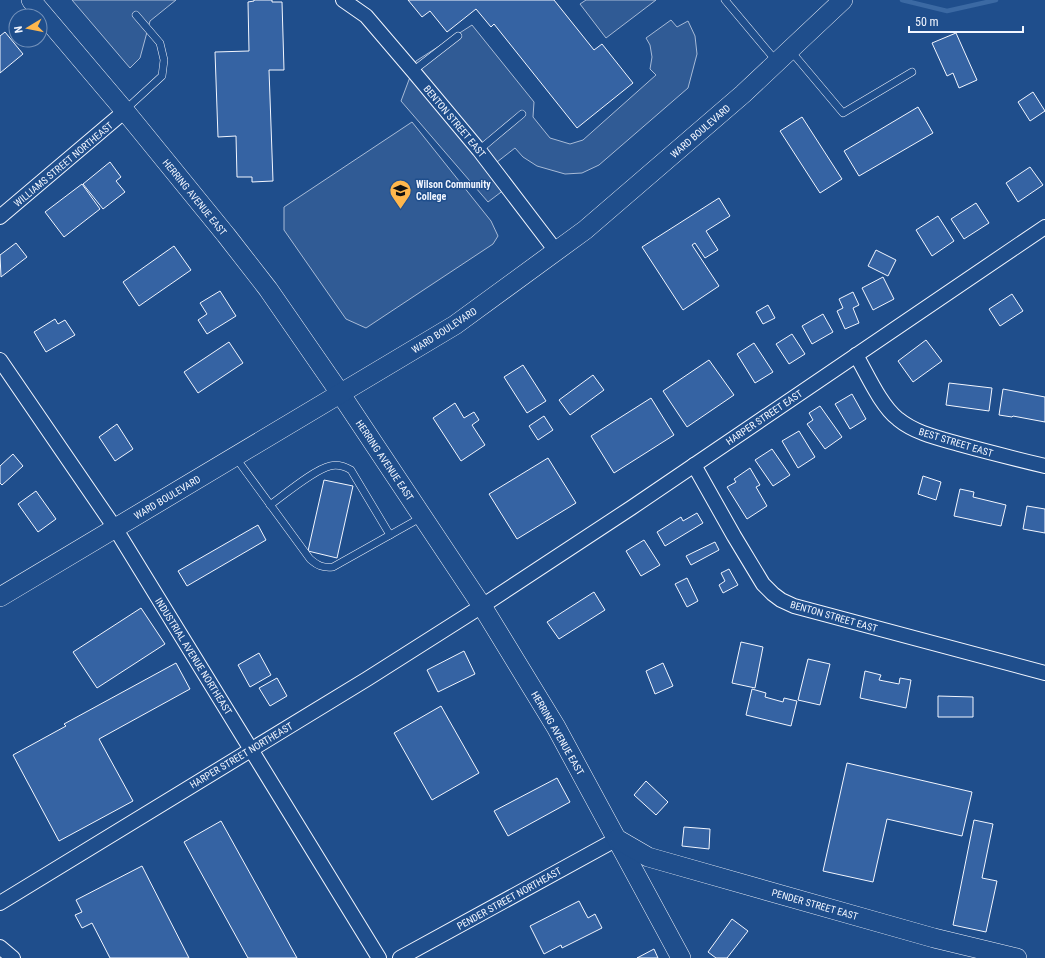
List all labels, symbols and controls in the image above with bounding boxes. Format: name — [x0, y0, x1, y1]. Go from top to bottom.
north arrow — [8, 8, 48, 48]
scale bar — [909, 8, 1023, 34]
text: 50 m — [915, 15, 939, 29]
text: N — [12, 25, 26, 34]
street label: BENTON STREET EAST — [421, 83, 488, 159]
street label: WARD BOULEVARD — [668, 102, 733, 160]
street label: WILLIAMS STREET NORTHEAST — [12, 120, 115, 209]
street label: HERRING AVENUE EAST — [161, 157, 229, 238]
school or university icon: Wilson Community College — [387, 177, 413, 210]
place label: Wilson Community College — [416, 179, 491, 202]
street label: WARD BOULEVARD — [410, 305, 479, 356]
street label: HARPER STREET EAST — [724, 388, 805, 447]
street label: HERRING AVENUE EAST — [354, 418, 416, 503]
street label: BEST STREET EAST — [917, 426, 994, 459]
street label: WARD BOULEVARD — [132, 473, 203, 522]
street label: INDUSTRIAL AVENUE NORTHEAST — [153, 596, 234, 717]
street label: BENTON STREET EAST — [789, 599, 879, 634]
street label: HERRING AVENUE EAST — [529, 689, 586, 777]
street label: HARPER STREET NORTHEAST — [188, 720, 295, 791]
street label: PENDER STREET NORTHEAST — [455, 865, 563, 932]
street label: PENDER STREET EAST — [770, 887, 859, 922]

